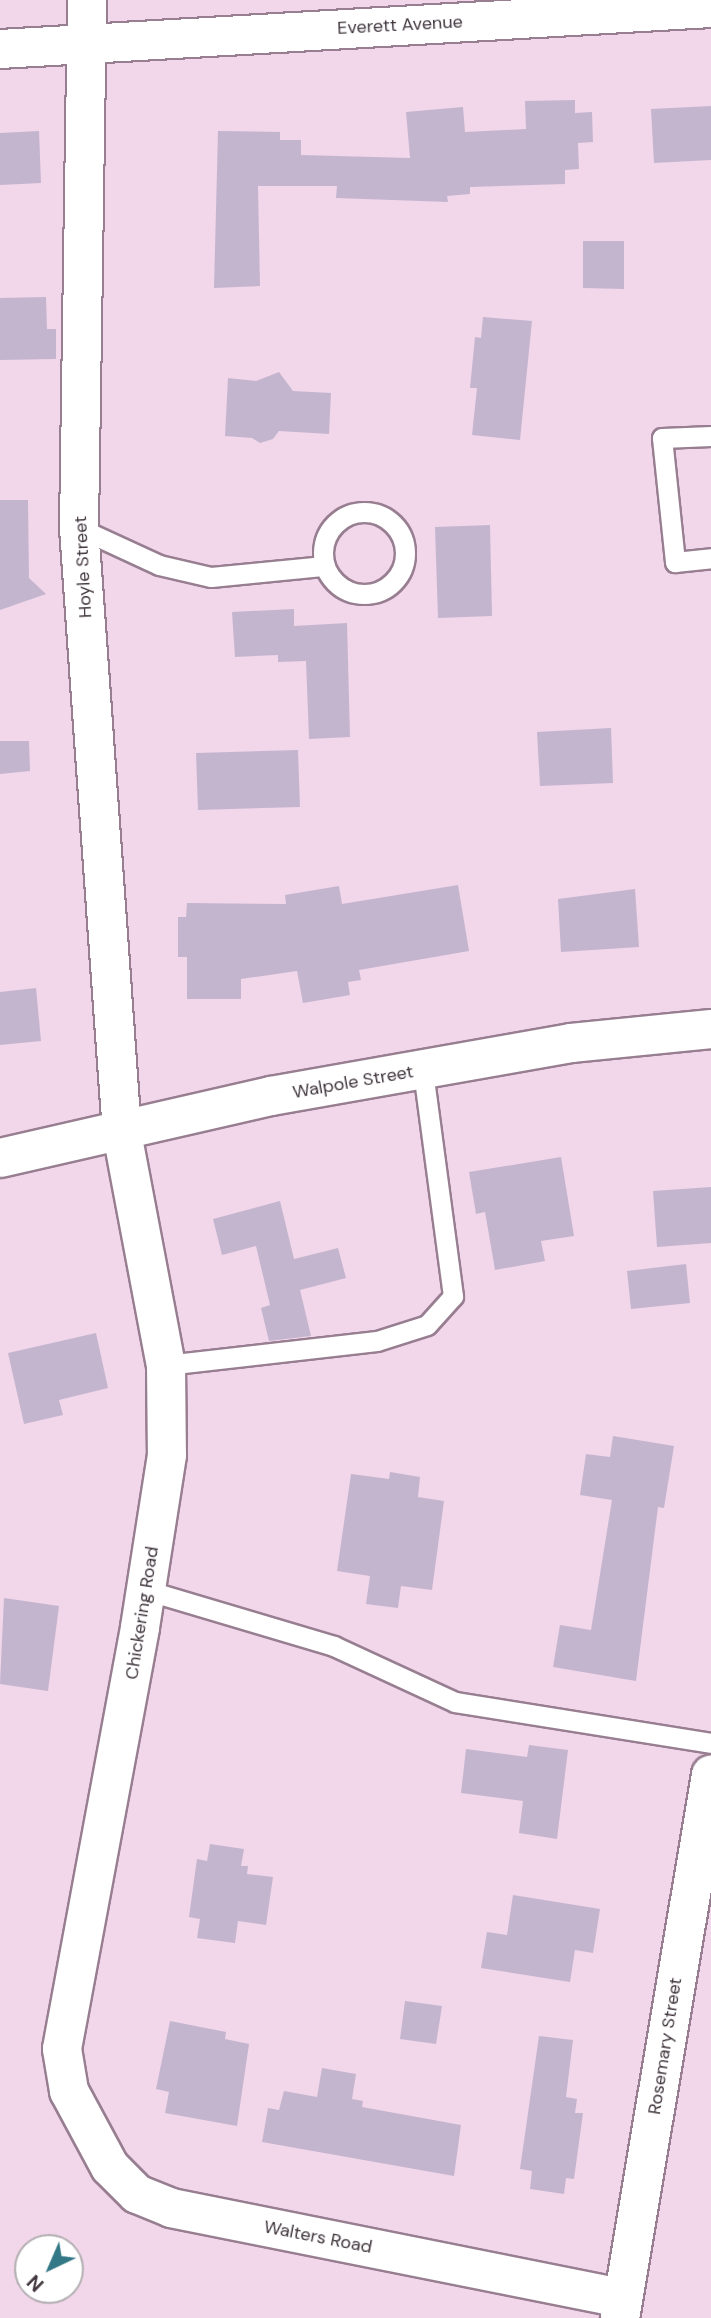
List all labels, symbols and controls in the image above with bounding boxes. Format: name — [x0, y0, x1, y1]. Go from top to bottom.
street label: Everett Avenue — [337, 11, 463, 39]
street label: Hoyle Street — [70, 515, 96, 619]
street label: Walpole Street — [291, 1061, 415, 1103]
street label: Chickering Road — [121, 1545, 163, 1681]
street label: Rosemary Street — [644, 1976, 686, 2116]
street label: Walters Road — [262, 2216, 374, 2258]
north arrow — [14, 2234, 84, 2304]
text: N — [22, 2269, 49, 2297]

